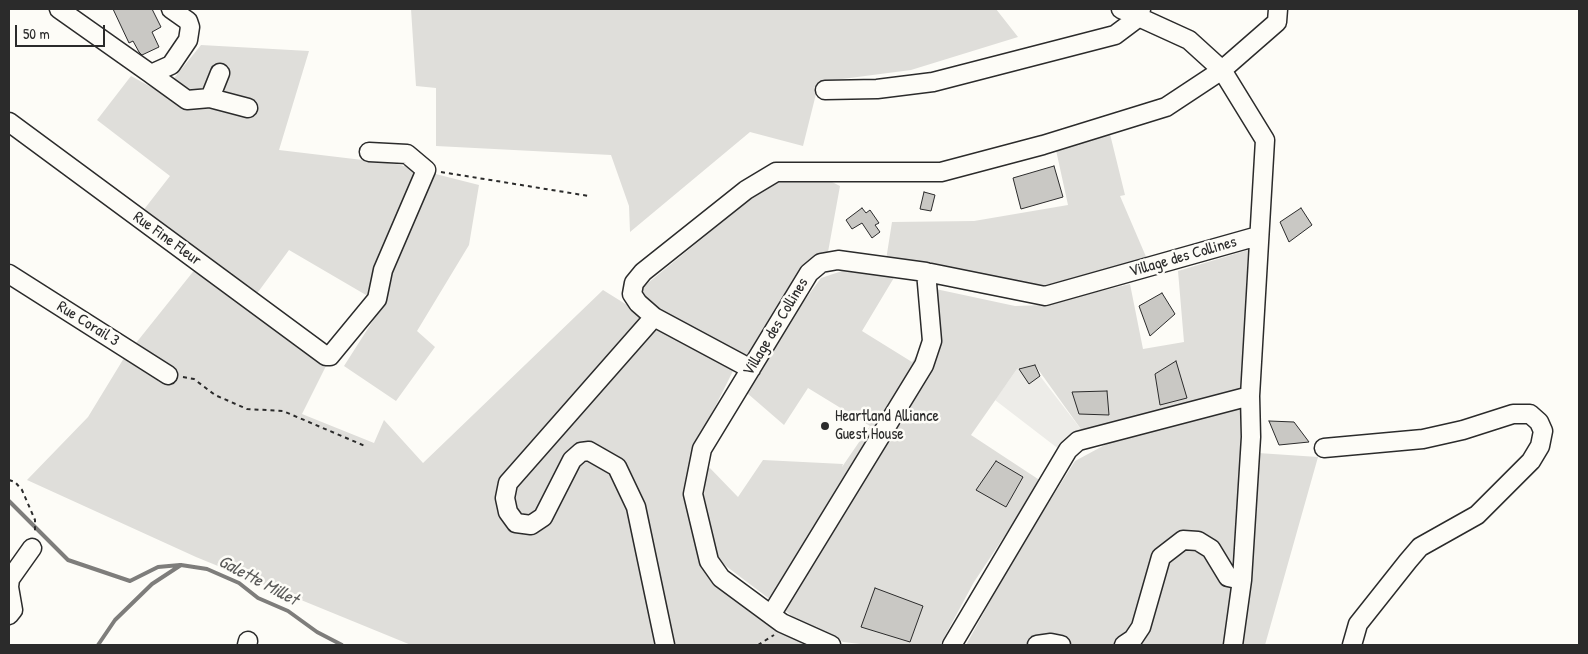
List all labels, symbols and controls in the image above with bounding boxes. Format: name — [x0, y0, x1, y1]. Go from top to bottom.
scale bar — [18, 15, 108, 47]
text: 50 m — [23, 23, 50, 44]
street label: Rue Fine Fleur — [129, 208, 205, 270]
street label: Village des Collines — [1127, 232, 1239, 282]
street label: Village des Collines — [739, 275, 813, 379]
street label: Rue Corail 3 — [53, 297, 123, 351]
place label: Heartland Alliance Guest House — [835, 407, 939, 445]
marker: Heartland Alliance Guest House — [819, 420, 831, 432]
water label: Galette Millet — [214, 551, 302, 611]

